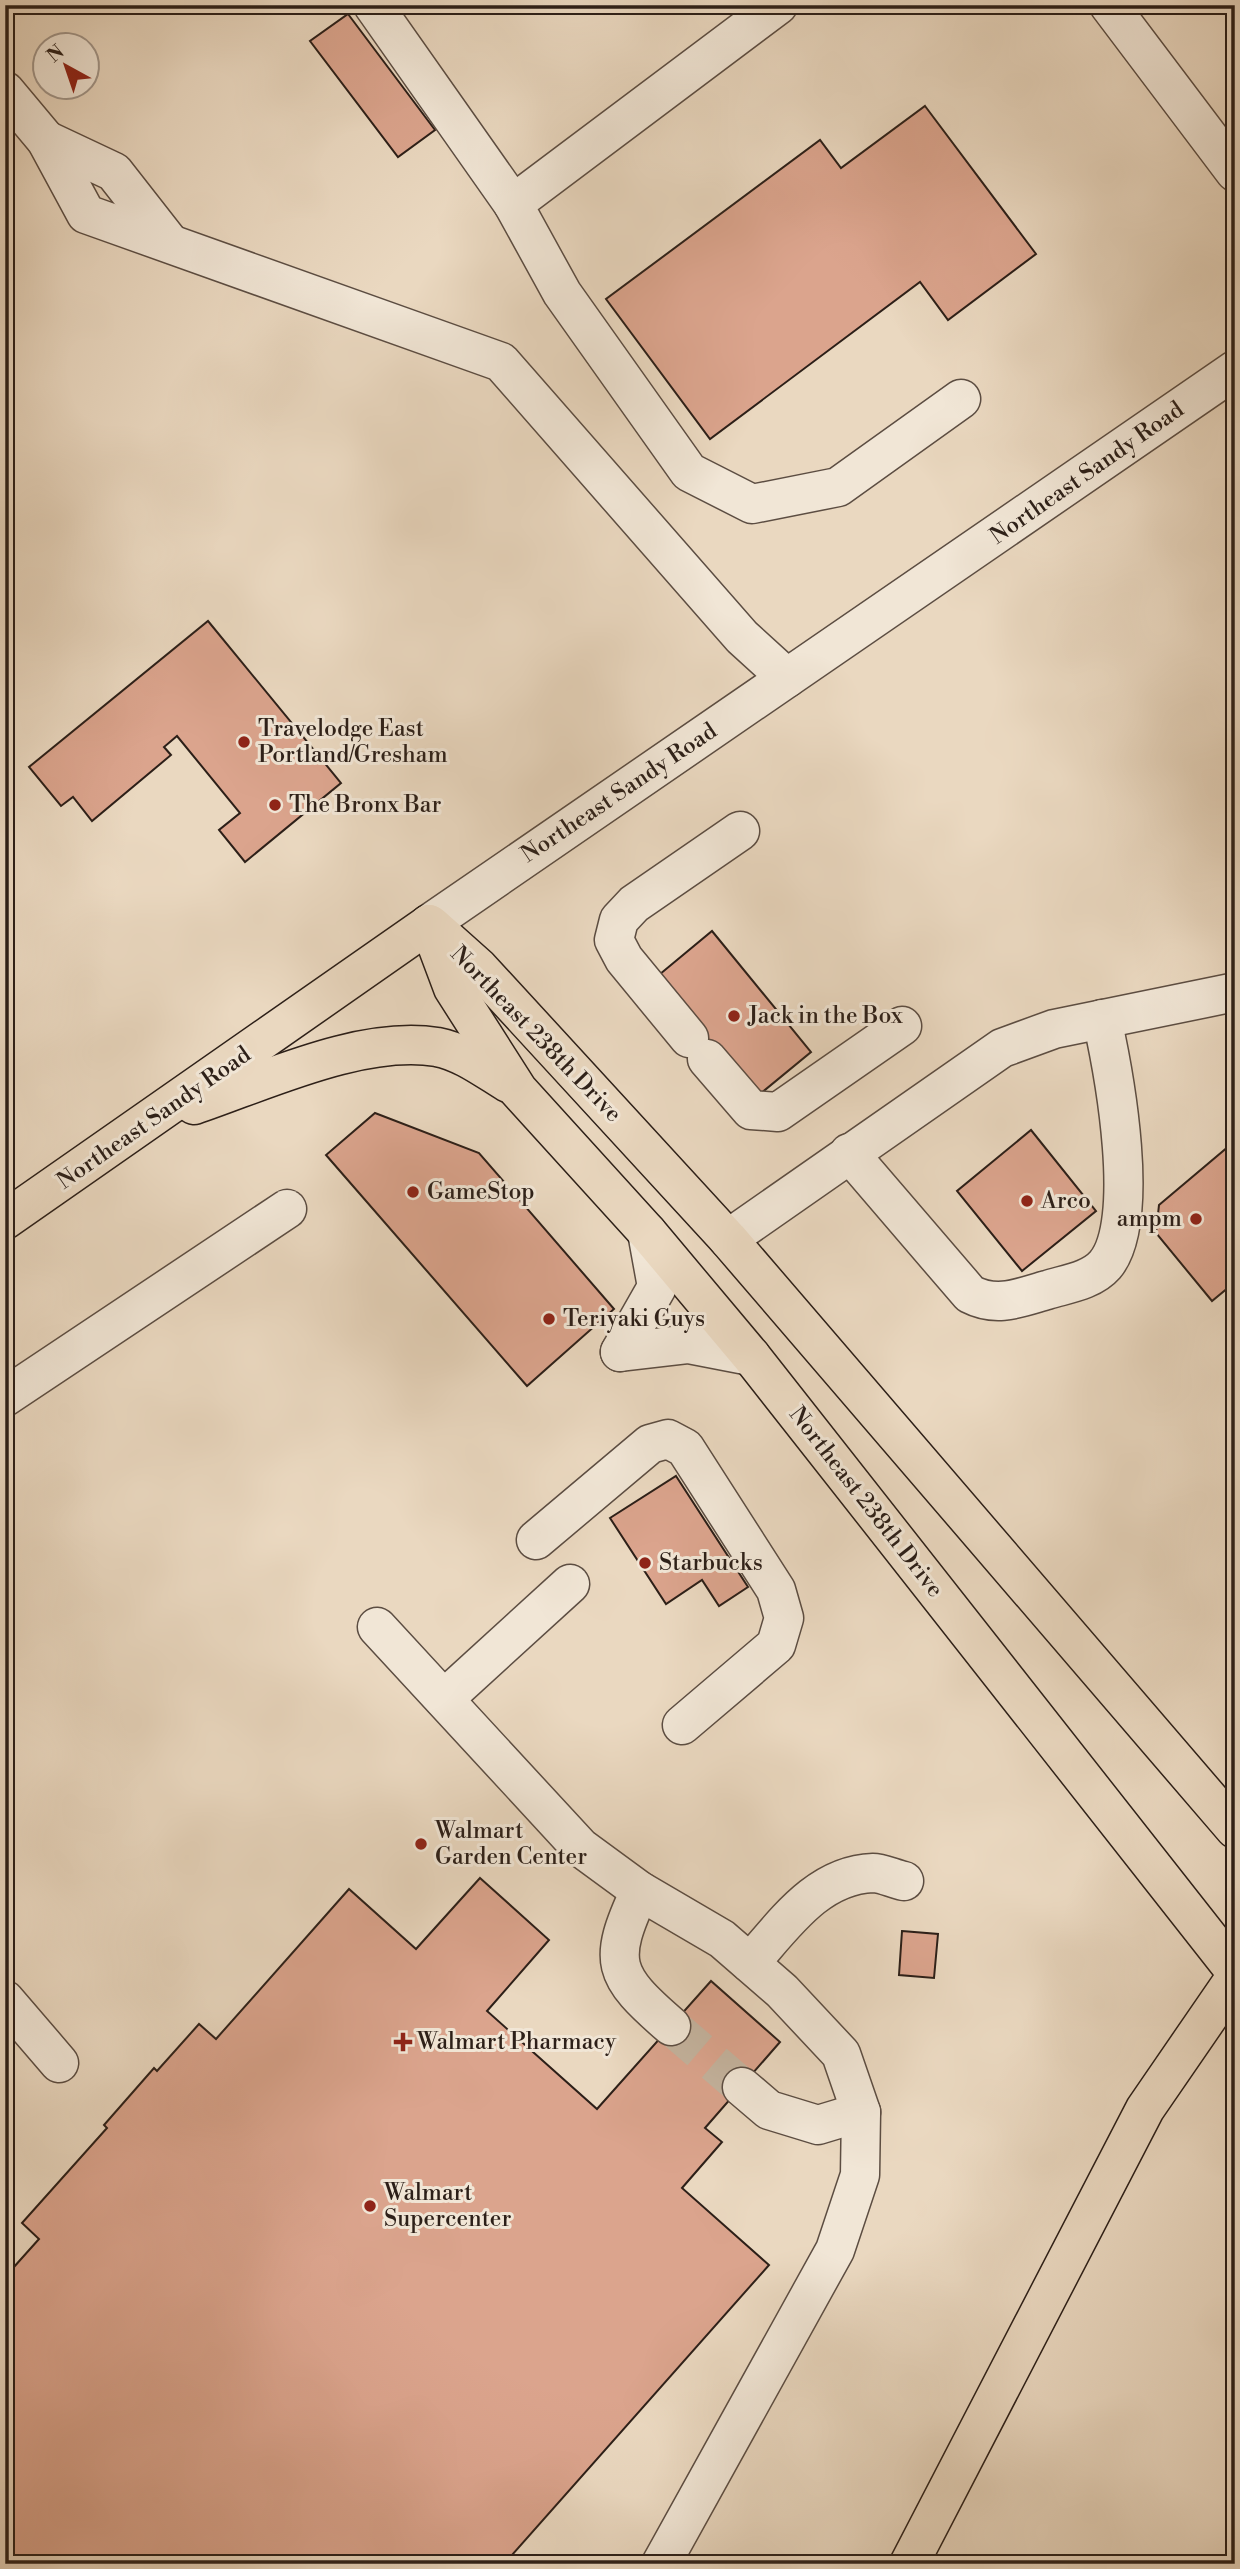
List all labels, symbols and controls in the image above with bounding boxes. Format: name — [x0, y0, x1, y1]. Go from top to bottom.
north arrow — [32, 32, 102, 102]
text: N — [42, 40, 69, 68]
street label: Northeast Sandy Road — [985, 396, 1189, 550]
place label: Travelodge East Portland/Gresham — [258, 715, 448, 769]
street label: Northeast Sandy Road — [516, 717, 722, 869]
marker: Travelodge East Portland/Gresham — [236, 734, 252, 750]
place label: The Bronx Bar — [289, 791, 441, 819]
marker: The Bronx Bar — [267, 797, 283, 813]
street label: Northeast 238th Drive — [445, 940, 627, 1128]
place label: Jack in the Box — [747, 1002, 903, 1030]
marker: Jack in the Box — [726, 1008, 742, 1024]
street label: Northeast Sandy Road — [52, 1041, 256, 1195]
place label: GameStop — [427, 1178, 535, 1206]
marker: GameStop — [405, 1184, 421, 1200]
place label: Arco — [1040, 1187, 1091, 1215]
marker: Arco — [1019, 1193, 1035, 1209]
place label: ampm — [1117, 1205, 1182, 1233]
marker: ampm — [1188, 1211, 1204, 1227]
place label: Teriyaki Guys — [563, 1305, 705, 1333]
marker: Teriyaki Guys — [541, 1311, 557, 1327]
street label: Northeast 238th Drive — [783, 1401, 949, 1603]
place label: Starbucks — [659, 1549, 763, 1577]
marker: Starbucks — [637, 1555, 653, 1571]
place label: Walmart Garden Center — [434, 1817, 587, 1871]
marker: Walmart Garden Center — [413, 1836, 429, 1852]
place label: Walmart Pharmacy — [416, 2028, 617, 2056]
marker: Walmart Pharmacy — [395, 2034, 411, 2050]
place label: Walmart Supercenter — [383, 2179, 511, 2233]
marker: Walmart Supercenter — [362, 2198, 378, 2214]

